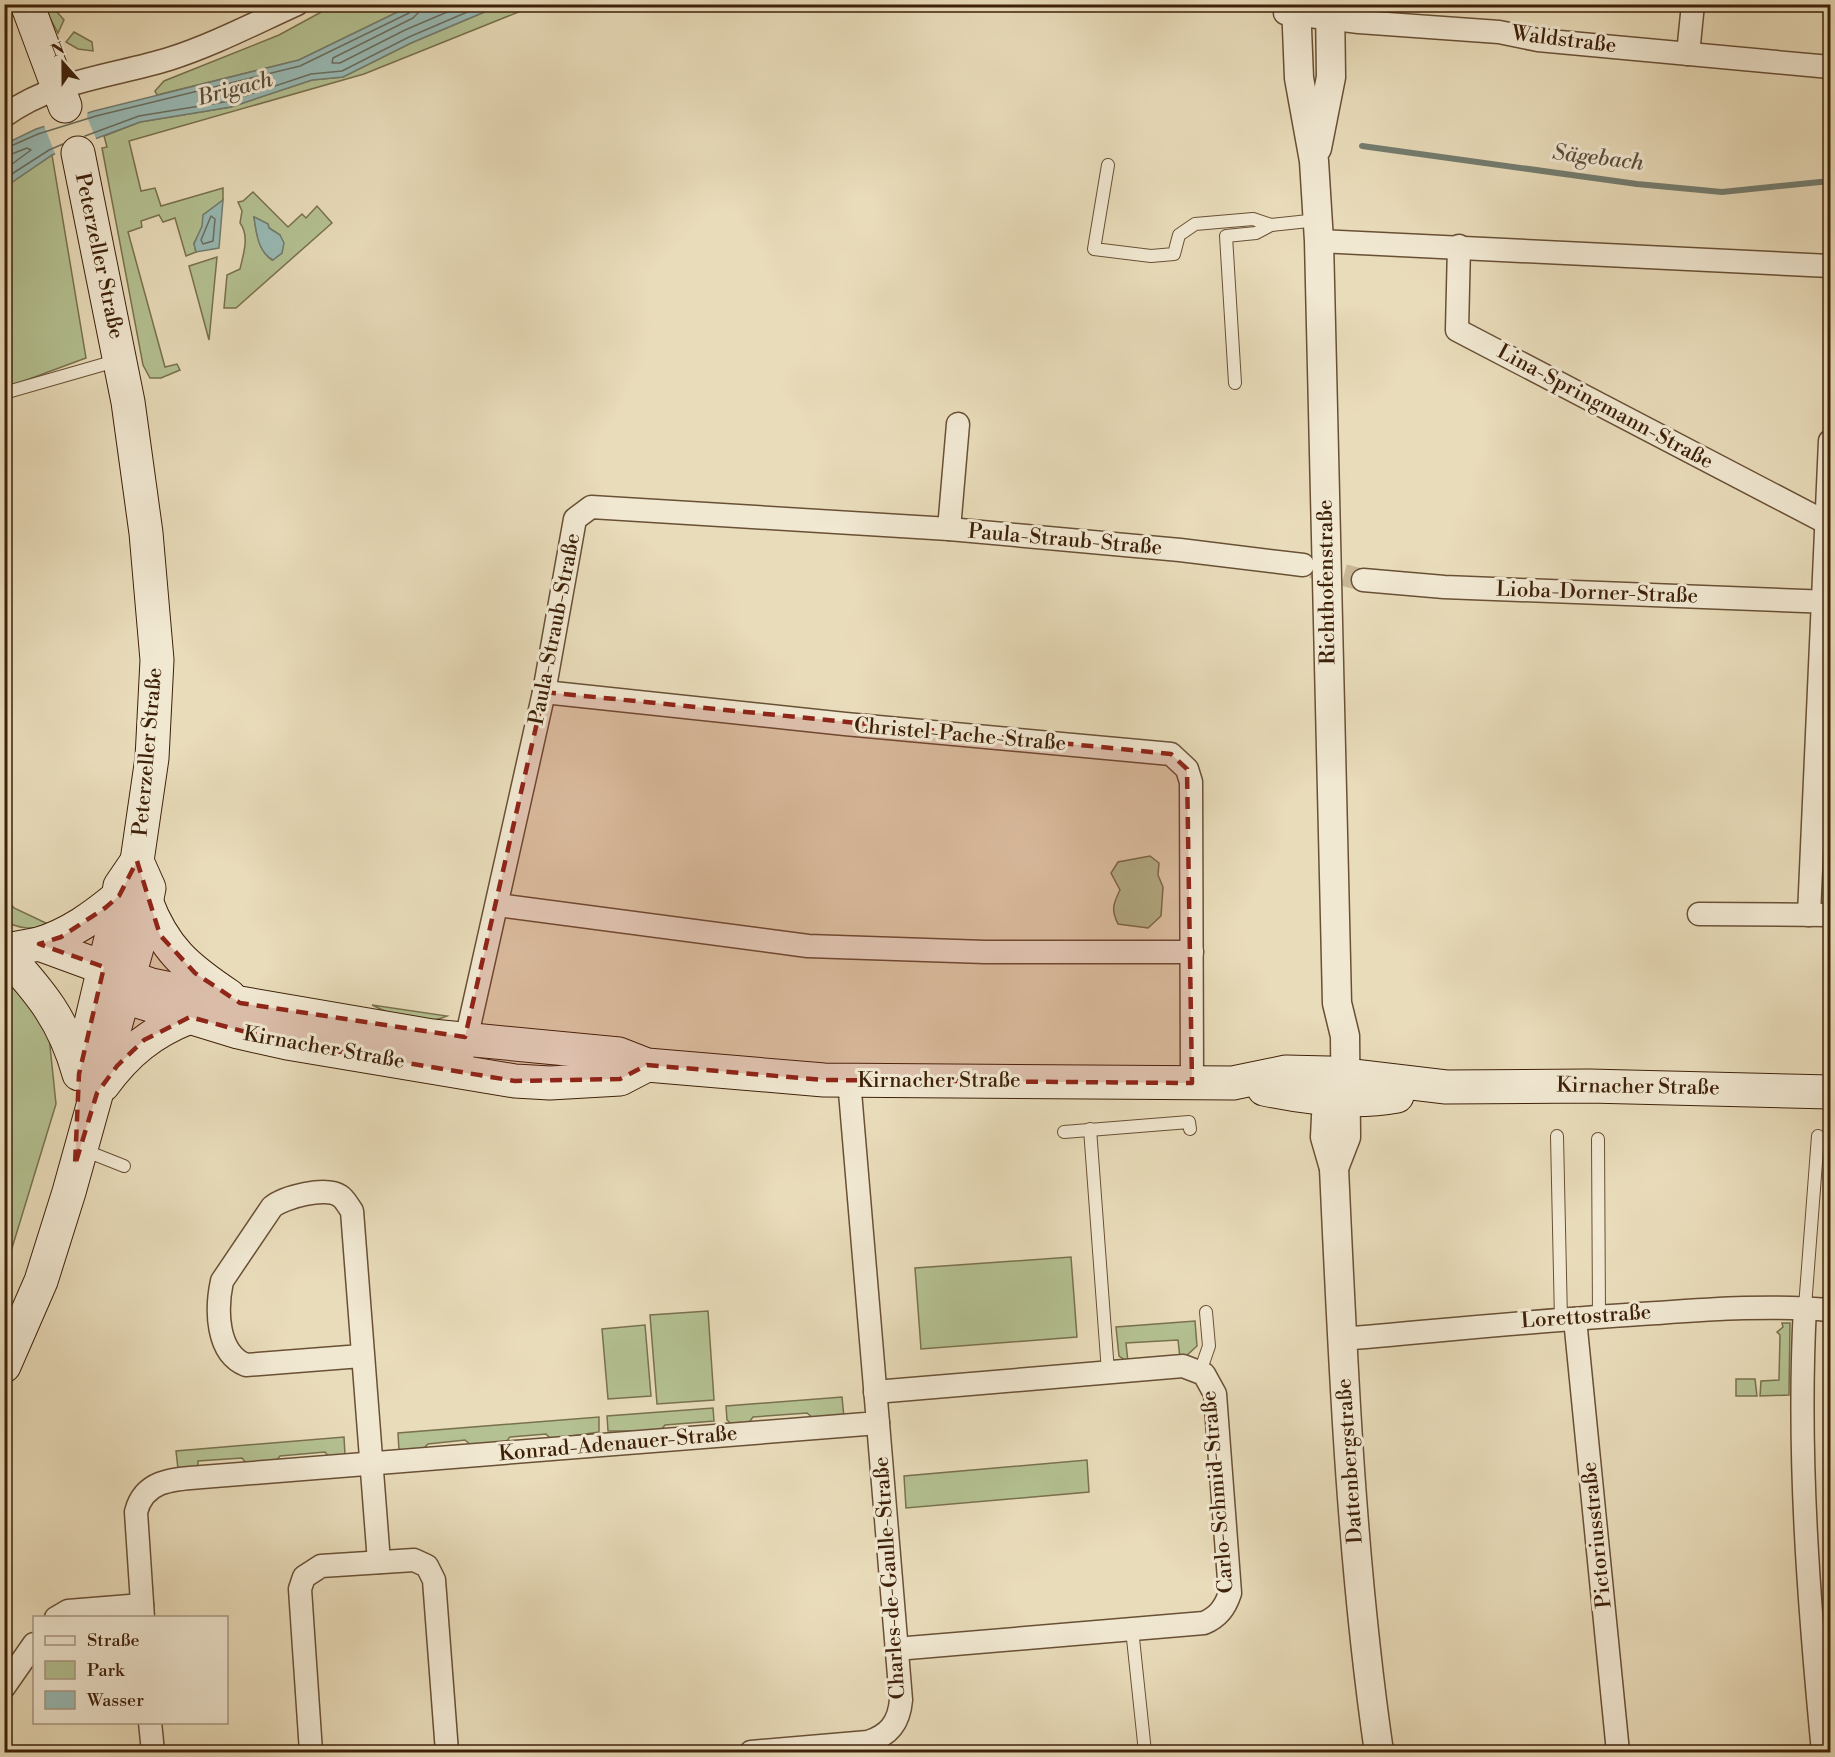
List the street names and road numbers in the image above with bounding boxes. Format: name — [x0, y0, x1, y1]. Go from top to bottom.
street label: Waldstraße — [1509, 21, 1618, 59]
street label: Peterzeller Straße — [69, 171, 129, 341]
street label: Lina-Springmann-Straße — [1492, 339, 1718, 475]
street label: Richthofenstraße — [1313, 499, 1341, 665]
street label: Paula-Straub-Straße — [967, 519, 1163, 561]
street label: Paula-Straub-Straße — [524, 531, 586, 727]
street label: Lioba-Dorner-Straße — [1495, 576, 1699, 610]
street label: Peterzeller Straße — [128, 667, 168, 837]
street label: Christel-Pache-Straße — [853, 713, 1067, 757]
street label: Kirnacher Straße — [241, 1021, 407, 1075]
street label: Kirnacher Straße — [857, 1068, 1021, 1094]
street label: Kirnacher Straße — [1556, 1073, 1720, 1101]
street label: Lorettostraße — [1520, 1299, 1652, 1335]
street label: Dattenbergstraße — [1331, 1377, 1369, 1545]
street label: Carlo-Schmid-Straße — [1196, 1390, 1240, 1594]
street label: Konrad-Adenauer-Straße — [498, 1421, 738, 1467]
street label: Charles-de-Gaulle-Straße — [869, 1456, 911, 1700]
street label: Pictoriusstraße — [1576, 1460, 1618, 1610]

